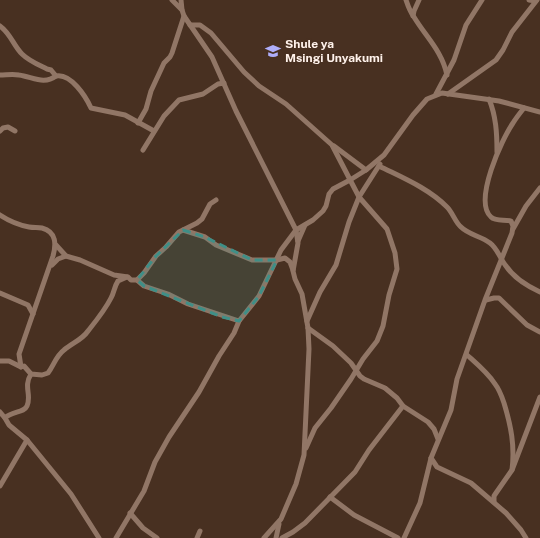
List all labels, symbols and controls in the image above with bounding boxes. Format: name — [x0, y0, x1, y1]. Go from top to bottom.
place label: Shule ya Msingi Unyakumi — [285, 37, 383, 65]
school or university icon: Shule ya Msingi Unyakumi — [264, 42, 282, 60]

